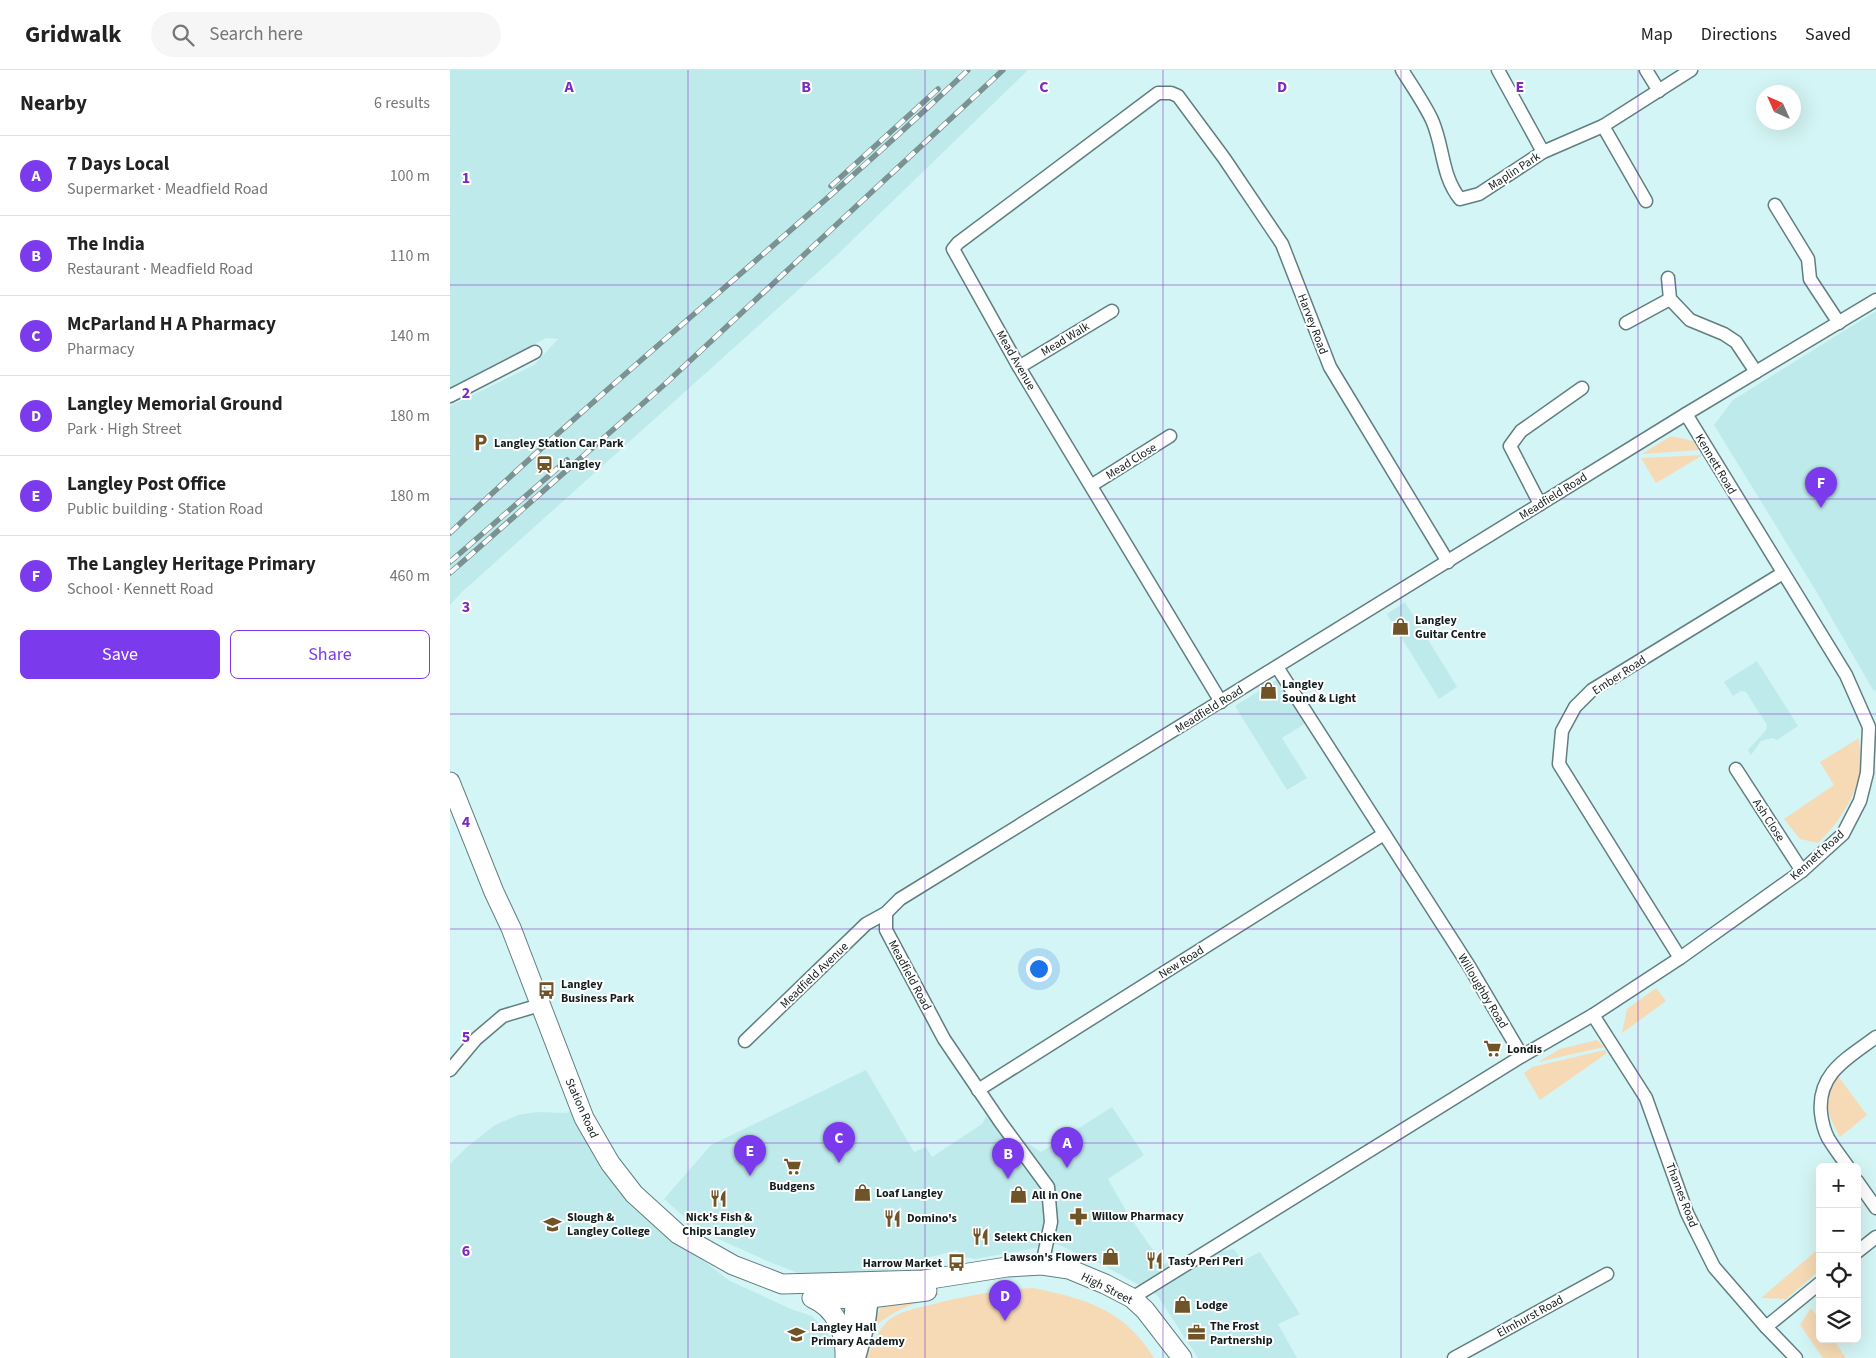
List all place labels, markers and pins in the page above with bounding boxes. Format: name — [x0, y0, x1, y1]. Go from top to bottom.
parking icon: Langley Station Car Park — [470, 433, 490, 453]
place label: Langley Station Car Park — [494, 435, 624, 452]
station icon: Langley — [535, 454, 555, 474]
place label: Langley — [559, 456, 601, 473]
pin: F — [1805, 467, 1837, 508]
place label: Langley Guitar Centre — [1415, 612, 1486, 643]
shop icon: Langley Guitar Centre — [1391, 617, 1411, 637]
place label: Langley Sound & Light — [1282, 676, 1356, 707]
shop icon: Langley Sound & Light — [1258, 681, 1278, 701]
place label: Langley Business Park — [561, 976, 635, 1007]
bus stop icon: Langley Business Park — [537, 981, 557, 1001]
supermarket icon: Londis — [1483, 1039, 1503, 1059]
place label: Londis — [1507, 1041, 1542, 1058]
pin: C — [823, 1122, 855, 1163]
pin: A — [1051, 1127, 1083, 1168]
pin: E — [734, 1135, 766, 1176]
pin: B — [992, 1138, 1024, 1179]
supermarket icon: Budgens — [782, 1157, 802, 1177]
place label: Budgens — [769, 1178, 815, 1195]
shop icon: Loaf Langley — [852, 1183, 872, 1203]
place label: Loaf Langley — [876, 1185, 944, 1202]
shop icon: All in One — [1008, 1185, 1028, 1205]
place label: All in One — [1031, 1187, 1082, 1204]
restaurant icon: Nick's Fish & Chips Langley — [709, 1188, 729, 1208]
pharmacy icon: Willow Pharmacy — [1068, 1206, 1088, 1226]
restaurant icon: Domino's — [883, 1208, 903, 1228]
place label: Willow Pharmacy — [1092, 1208, 1185, 1225]
place label: Slough & Langley College — [567, 1209, 650, 1240]
place label: Nick's Fish & Chips Langley — [682, 1209, 756, 1240]
place label: Domino's — [907, 1210, 957, 1227]
school or university icon: Slough & Langley College — [543, 1214, 563, 1234]
restaurant icon: Selekt Chicken — [970, 1227, 990, 1247]
place label: Selekt Chicken — [994, 1229, 1072, 1246]
shop icon: Lawson's Flowers — [1101, 1247, 1121, 1267]
place label: Lawson's Flowers — [1004, 1249, 1097, 1266]
restaurant icon: Tasty Peri Peri — [1144, 1251, 1164, 1271]
bus stop icon: Harrow Market — [946, 1253, 966, 1273]
place label: Tasty Peri Peri — [1168, 1253, 1243, 1270]
place label: Harrow Market — [863, 1255, 942, 1272]
pin: D — [989, 1280, 1021, 1321]
shop icon: Lodge — [1172, 1295, 1192, 1315]
place label: Lodge — [1196, 1297, 1228, 1314]
place label: The Frost Partnership — [1210, 1318, 1273, 1349]
place label: Langley Hall Primary Academy — [811, 1319, 905, 1350]
office icon: The Frost Partnership — [1186, 1323, 1206, 1343]
school or university icon: Langley Hall Primary Academy — [787, 1324, 807, 1344]

